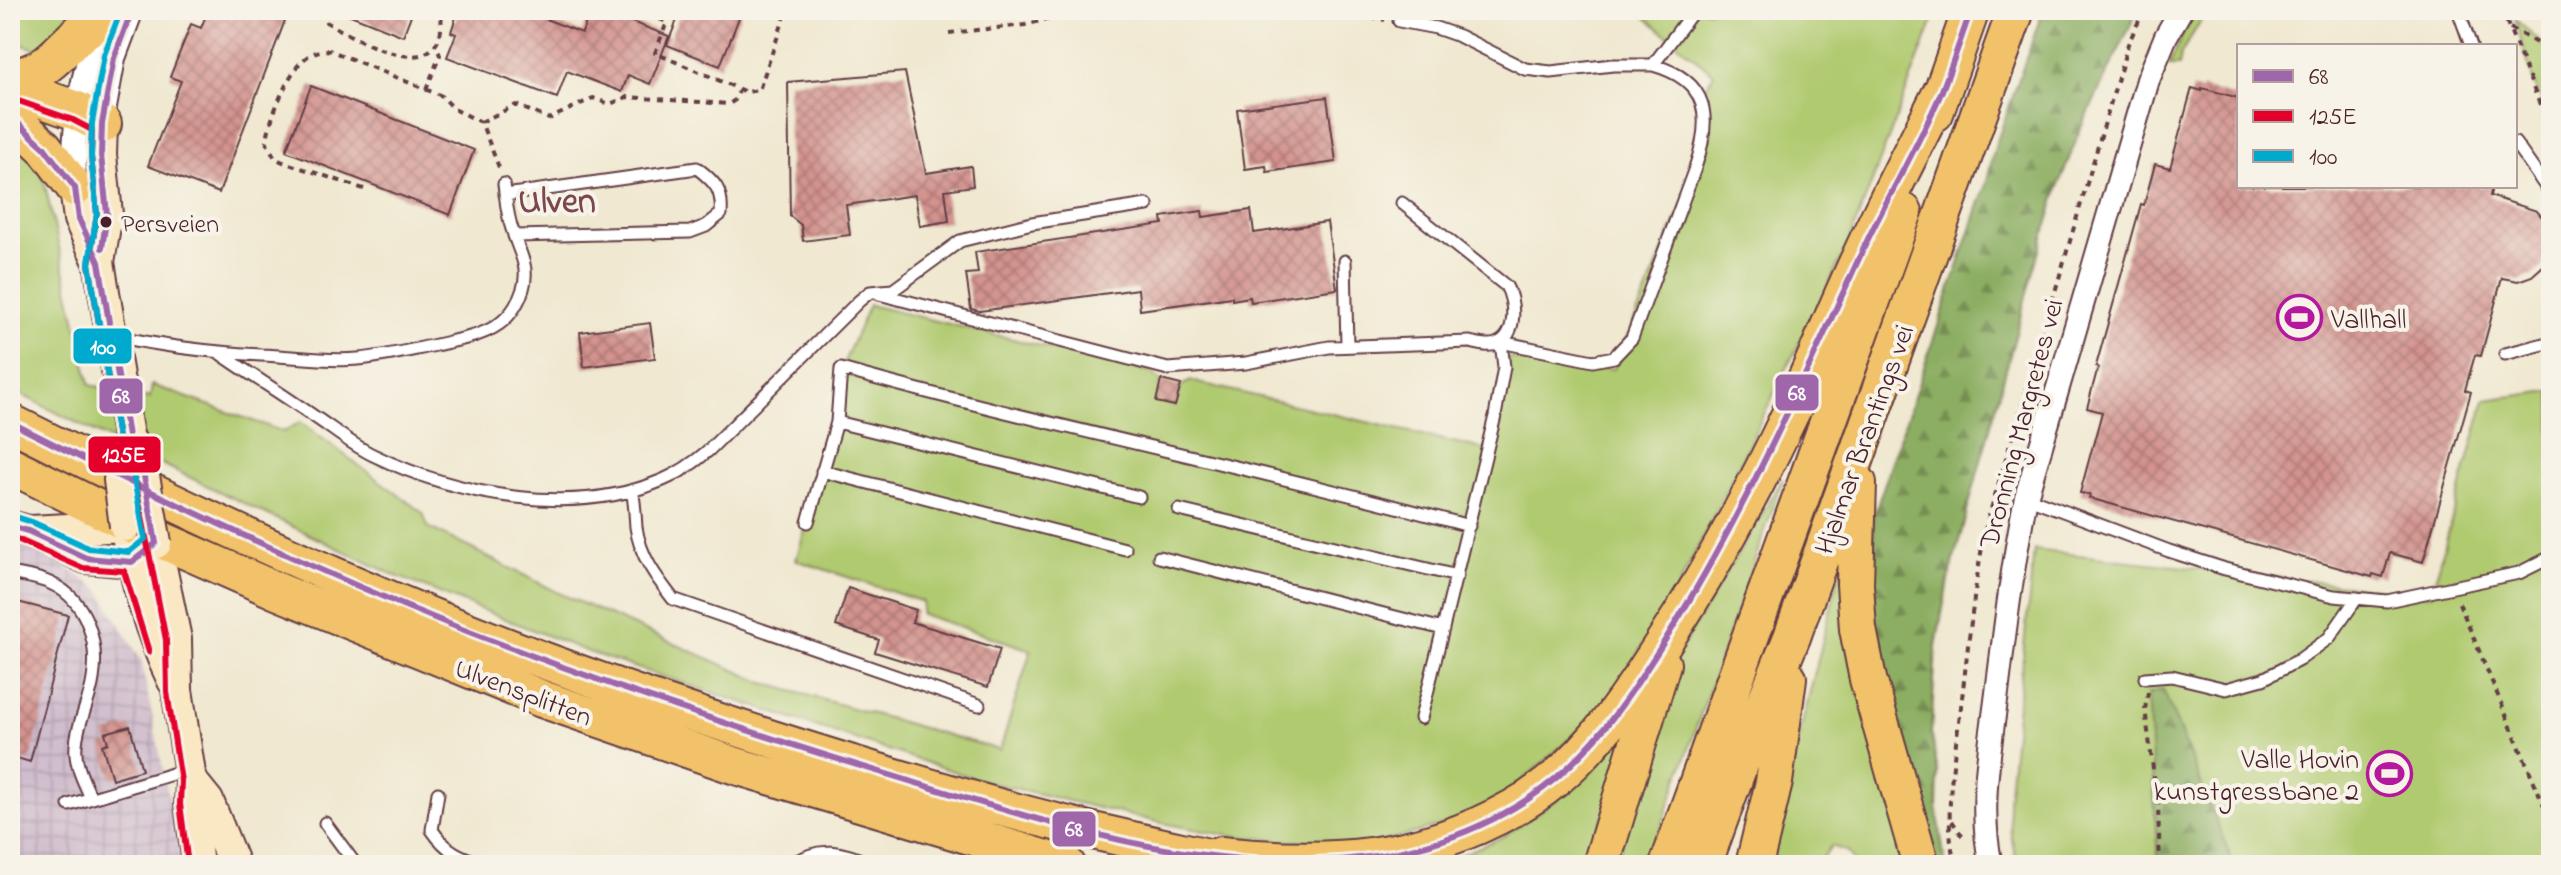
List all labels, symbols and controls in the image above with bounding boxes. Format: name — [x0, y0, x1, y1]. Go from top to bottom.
legend — [2237, 44, 2517, 188]
text: 68 — [2309, 61, 2329, 96]
text: 125E — [2309, 101, 2357, 136]
text: 100 — [2309, 141, 2337, 176]
district label: Ulven — [518, 177, 596, 230]
place label: Persveien — [121, 207, 219, 245]
marker: Persveien — [98, 214, 114, 230]
sports icon: Vallhall — [2276, 294, 2324, 342]
street label: Dronning Margretes vei — [1970, 295, 2076, 554]
place label: Vallhall — [2330, 301, 2407, 342]
street label: Hjalmar Brantings vei — [1806, 319, 1927, 561]
line badge: 100 — [72, 327, 133, 365]
text: 100 — [90, 333, 116, 365]
line badge: 68 — [1774, 373, 1820, 412]
line badge: 68 — [98, 377, 144, 415]
text: 68 — [1788, 379, 1807, 411]
text: 68 — [112, 382, 131, 414]
line badge: 125E — [87, 435, 162, 474]
text: 125E — [102, 441, 146, 473]
street label: Ulvensplitten — [448, 649, 597, 739]
place label: Valle Hovin kunstgressbane 2 — [2154, 741, 2359, 814]
sports icon: Valle Hovin kunstgressbane 2 — [2366, 750, 2414, 798]
line badge: 68 — [1051, 810, 1097, 848]
text: 68 — [1065, 815, 1084, 847]

